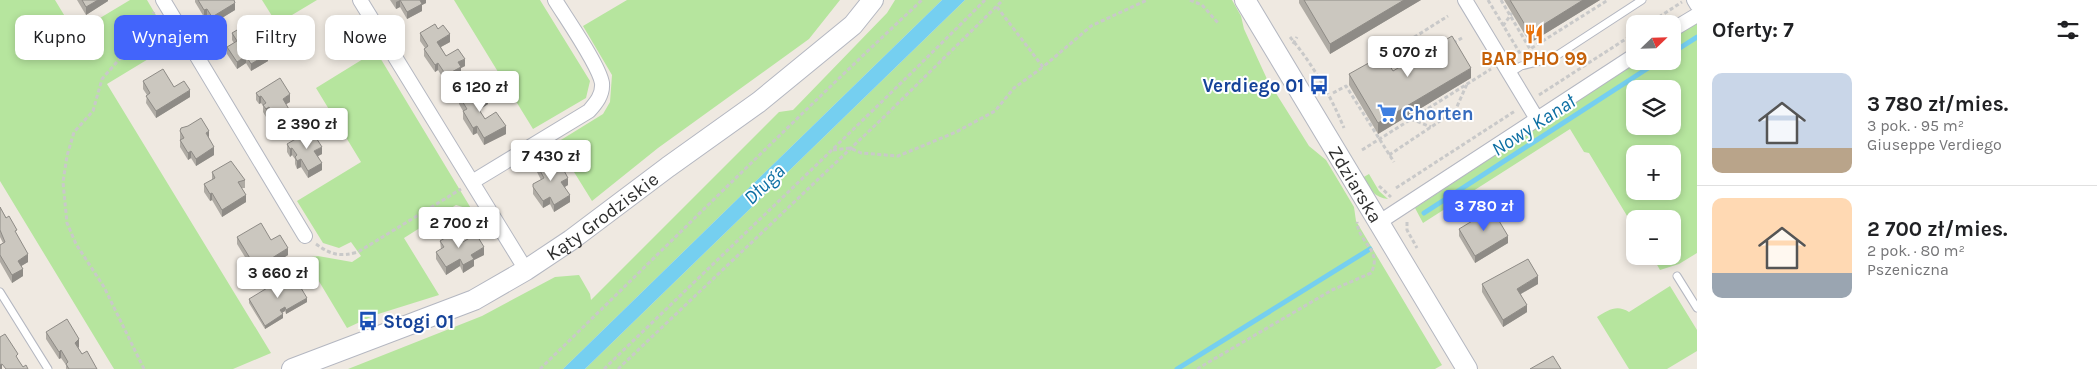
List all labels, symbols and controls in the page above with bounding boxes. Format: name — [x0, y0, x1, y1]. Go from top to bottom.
chip: Kupno — [15, 15, 104, 60]
chip: Wynajem — [114, 15, 227, 60]
chip: Filtry — [237, 15, 315, 60]
chip: Nowe — [325, 15, 405, 60]
north arrow — [1626, 15, 1681, 70]
map controls — [1626, 15, 1681, 265]
icon: filters — [2054, 16, 2082, 44]
text: Oferty: 7 — [1712, 18, 1794, 42]
restaurant icon: BAR PHO 99 — [1523, 23, 1545, 45]
pin: 5 070 zł — [1356, 36, 1460, 78]
text: 5 070 zł — [1379, 42, 1437, 61]
place label: BAR PHO 99 — [1481, 48, 1587, 70]
pin: 6 120 zł — [428, 70, 532, 113]
bus stop icon: Verdiego 01 — [1308, 74, 1330, 96]
place label: Verdiego 01 — [1202, 75, 1304, 97]
text: 6 120 zł — [452, 77, 508, 96]
button: layers — [1626, 80, 1681, 135]
water label: Nowy Kanał — [1487, 89, 1580, 161]
text: 3 780 zł/mies. — [1867, 92, 2008, 116]
icon: home — [1752, 93, 1812, 153]
supermarket icon: Chorten — [1376, 102, 1398, 124]
place label: Chorten — [1402, 103, 1474, 125]
pin: 2 390 zł — [255, 108, 359, 150]
text: 2 390 zł — [277, 114, 337, 133]
text: 3 pok. · 95 m² — [1867, 116, 1964, 135]
text: Giuseppe Verdiego — [1867, 135, 2002, 154]
pin: 7 430 zł — [499, 140, 603, 182]
street label: Zdziarska — [1323, 142, 1387, 227]
button: + — [1626, 145, 1681, 200]
text: 7 430 zł — [522, 146, 580, 165]
water label: Długa — [739, 159, 790, 209]
street label: Kąty Grodziskie — [542, 168, 663, 265]
pin: 3 780 zł — [1432, 190, 1536, 232]
text: 3 780 zł — [1454, 196, 1514, 215]
pin: 2 700 zł — [407, 206, 511, 249]
button: − — [1626, 210, 1681, 265]
text: 2 700 zł — [430, 213, 488, 232]
text: 2 700 zł/mies. — [1867, 217, 2008, 241]
icon: home — [1752, 218, 1812, 278]
text: 2 pok. · 80 m² — [1867, 241, 1965, 260]
pin: 3 660 zł — [226, 256, 330, 299]
text: Pszeniczna — [1867, 260, 1949, 279]
text: 3 660 zł — [248, 263, 308, 282]
bus stop icon: Stogi 01 — [357, 310, 379, 332]
place label: Stogi 01 — [383, 311, 454, 333]

